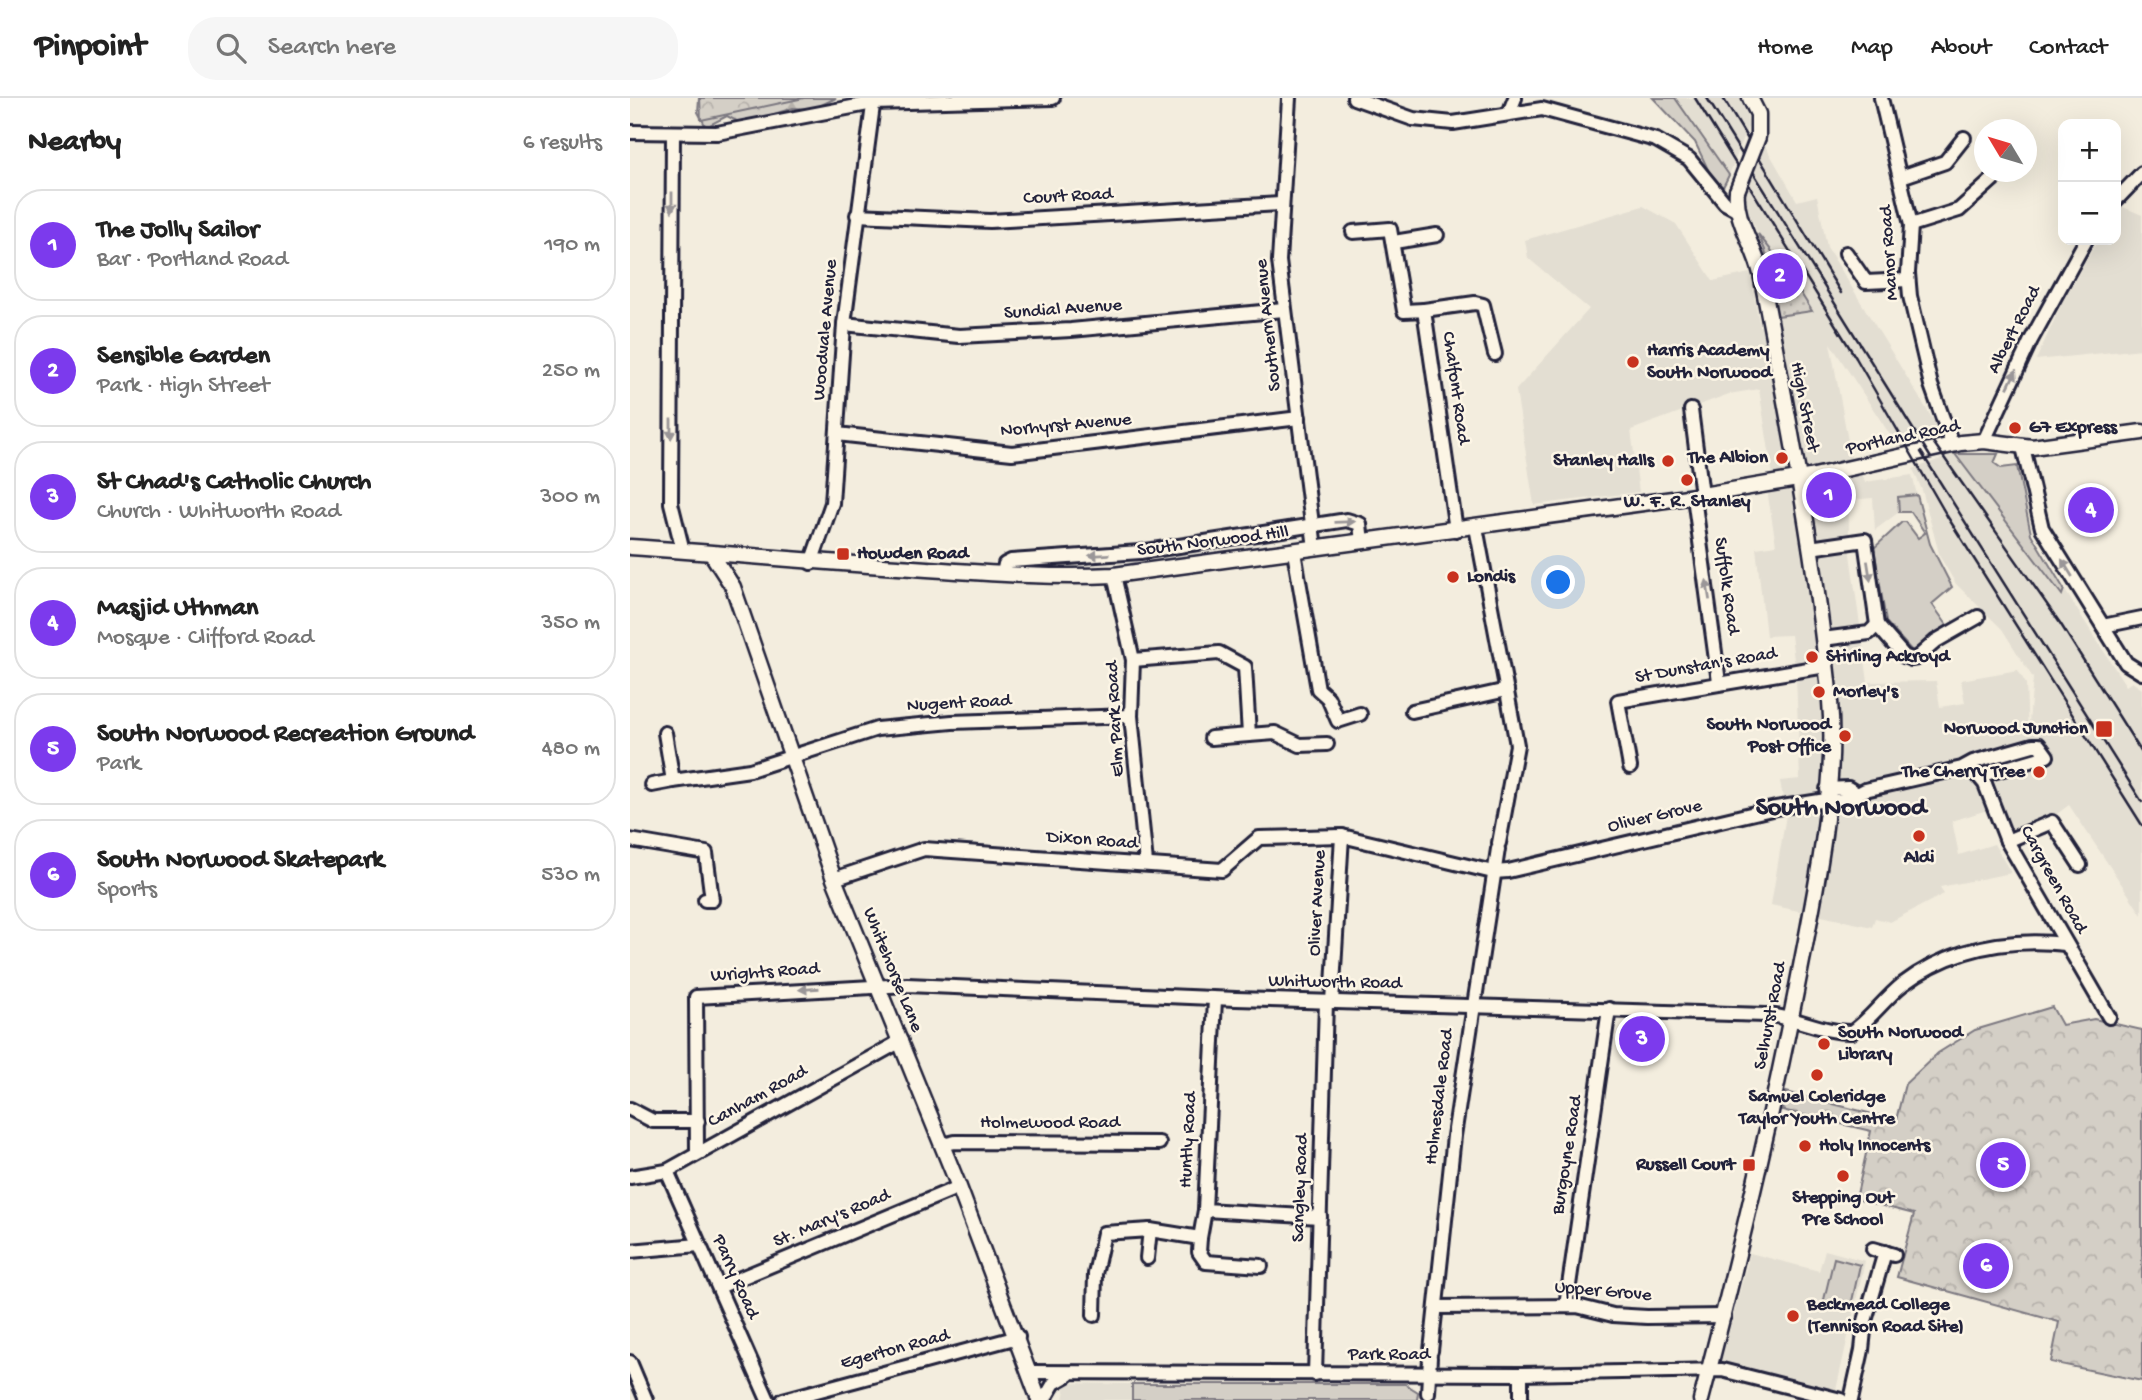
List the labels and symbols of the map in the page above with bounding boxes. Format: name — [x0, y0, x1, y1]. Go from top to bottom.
north arrow — [1974, 119, 2037, 182]
street label: Court Road — [1023, 183, 1115, 211]
one-way arrow — [667, 191, 678, 213]
street label: Manor Road — [1875, 203, 1905, 301]
pin: 2 — [1757, 250, 1803, 302]
street label: Woodvale Avenue — [808, 258, 844, 402]
street label: Southern Avenue — [1251, 258, 1287, 392]
street label: Albert Road — [1983, 280, 2048, 378]
street label: Sundial Avenue — [1003, 294, 1123, 326]
street label: Chalfont Road — [1436, 330, 1475, 448]
place label: Harris Academy South Norwood — [1647, 340, 1773, 385]
marker: Harris Academy South Norwood — [1625, 354, 1641, 370]
street label: High Street — [1784, 360, 1824, 456]
one-way arrow — [2006, 369, 2018, 389]
street label: Norhyrst Avenue — [999, 409, 1133, 443]
street label: Portland Road — [1843, 414, 1964, 461]
place label: G7 Express — [2029, 417, 2118, 440]
one-way arrow — [665, 418, 677, 440]
marker: G7 Express — [2007, 420, 2023, 436]
place label: The Albion — [1686, 447, 1769, 470]
place label: Stanley Halls — [1553, 450, 1655, 473]
marker: The Albion — [1774, 450, 1790, 466]
marker: Stanley Halls — [1660, 453, 1676, 469]
pin: 1 — [1806, 469, 1852, 521]
marker: W. F. R. Stanley — [1679, 472, 1695, 488]
pin: 4 — [2068, 484, 2114, 536]
place label: W. F. R. Stanley — [1623, 491, 1751, 514]
one-way arrow — [1334, 516, 1356, 527]
street label: South Norwood Hill — [1136, 521, 1290, 563]
street label: Suffolk Road — [1708, 536, 1744, 638]
place label: Howden Road — [857, 543, 970, 566]
marker: Howden Road — [835, 546, 851, 562]
one-way arrow — [1088, 549, 1110, 560]
one-way arrow — [2060, 558, 2073, 578]
one-way arrow — [1864, 560, 1875, 582]
your location — [1541, 565, 1575, 599]
place label: Londis — [1467, 566, 1516, 589]
marker: Londis — [1445, 569, 1461, 585]
one-way arrow — [1702, 579, 1713, 601]
street label: St Dunstan's Road — [1633, 642, 1781, 690]
place label: Stirling Ackroyd — [1826, 646, 1951, 669]
marker: Stirling Ackroyd — [1804, 649, 1820, 665]
street label: Elm Park Road — [1101, 659, 1131, 778]
place label: Morley's — [1833, 681, 1899, 704]
marker: Morley's — [1811, 684, 1827, 700]
street label: Nugent Road — [906, 690, 1014, 718]
place label: South Norwood Post Office — [1706, 714, 1833, 759]
place label: Norwood Junction — [1944, 718, 2089, 741]
marker: Norwood Junction — [2094, 719, 2114, 739]
marker: South Norwood Post Office — [1837, 728, 1853, 744]
place label: The Cherry Tree — [1900, 761, 2026, 784]
marker: The Cherry Tree — [2031, 764, 2047, 780]
district label: South Norwood — [1756, 794, 1929, 825]
street label: Oliver Grove — [1606, 795, 1704, 839]
street label: Cargreen Road — [2014, 822, 2093, 940]
street label: Dixon Road — [1044, 826, 1140, 856]
marker: Aldi — [1911, 828, 1927, 844]
place label: Aldi — [1903, 847, 1934, 870]
street label: Oliver Avenue — [1304, 849, 1332, 957]
street label: Whitehorse Lane — [857, 904, 928, 1036]
street label: Wrights Road — [710, 958, 822, 988]
street label: Selhurst Road — [1749, 958, 1793, 1072]
street label: Whitworth Road — [1268, 970, 1404, 996]
one-way arrow — [798, 984, 820, 995]
pin: 3 — [1619, 1013, 1665, 1065]
place label: South Norwood Library — [1838, 1022, 1964, 1067]
street label: Holmesdale Road — [1420, 1026, 1460, 1166]
marker: South Norwood Library — [1816, 1036, 1832, 1052]
street label: Canham Road — [704, 1059, 813, 1134]
marker: Samuel Coleridge Taylor Youth Centre — [1809, 1067, 1825, 1083]
place label: Samuel Coleridge Taylor Youth Centre — [1737, 1086, 1896, 1131]
street label: Huntly Road — [1175, 1090, 1203, 1189]
street label: Burgoyne Road — [1547, 1092, 1589, 1217]
street label: Holmewood Road — [980, 1112, 1122, 1135]
street label: Sangley Road — [1288, 1132, 1314, 1243]
place label: Holy Innocents — [1819, 1135, 1931, 1158]
marker: Holy Innocents — [1797, 1138, 1813, 1154]
pin: 5 — [1980, 1139, 2026, 1191]
place label: Russell Court — [1635, 1154, 1737, 1177]
marker: Russell Court — [1741, 1157, 1757, 1173]
marker: Stepping Out Pre School — [1835, 1168, 1851, 1184]
street label: St. Mary's Road — [770, 1183, 896, 1254]
place label: Stepping Out Pre School — [1792, 1187, 1896, 1232]
street label: Parry Road — [706, 1230, 765, 1324]
pin: 6 — [1963, 1240, 2009, 1292]
street label: Upper Grove — [1553, 1276, 1653, 1308]
place label: Beckmead College (Tennison Road Site) — [1806, 1294, 1964, 1339]
marker: Beckmead College (Tennison Road Site) — [1785, 1308, 1801, 1324]
street label: Egerton Road — [838, 1324, 954, 1376]
street label: Park Road — [1347, 1344, 1432, 1367]

